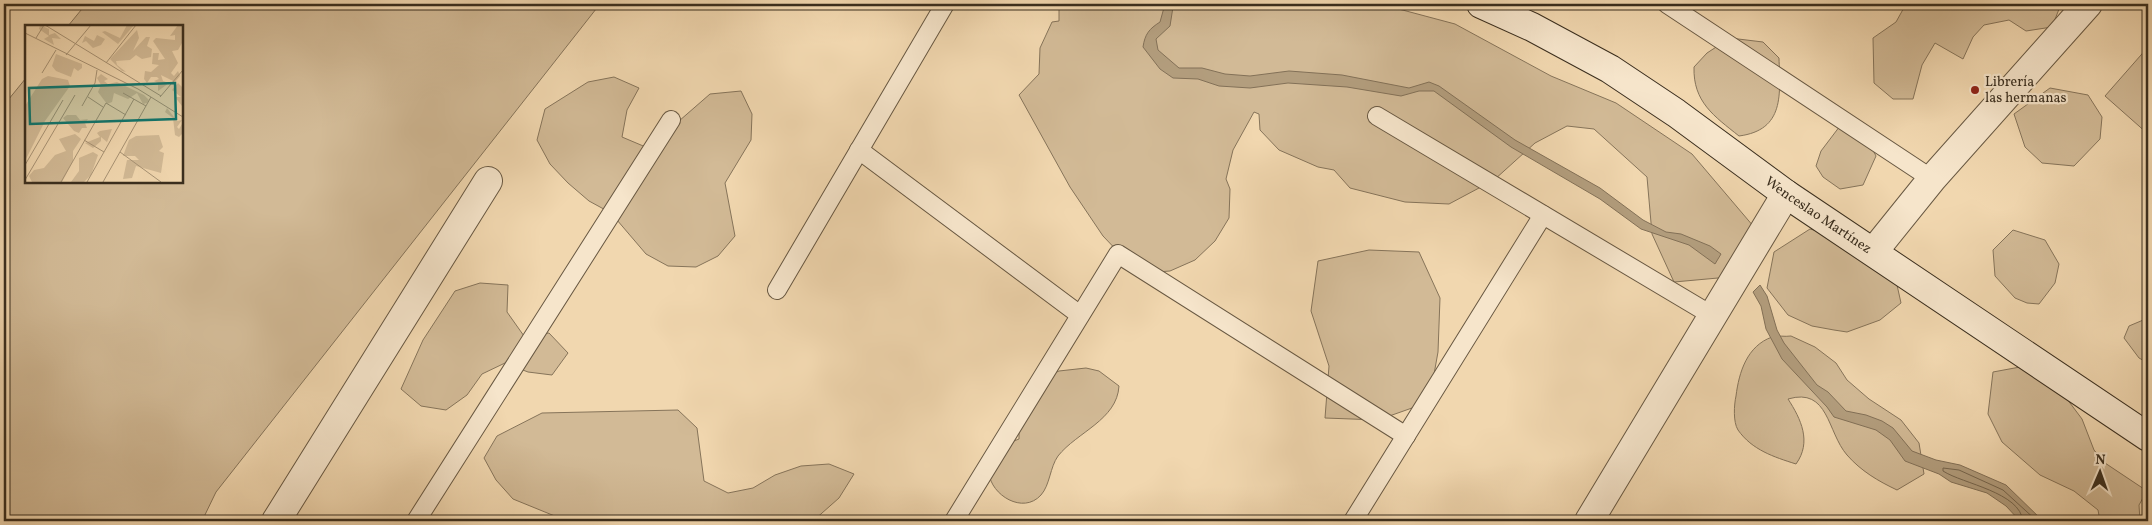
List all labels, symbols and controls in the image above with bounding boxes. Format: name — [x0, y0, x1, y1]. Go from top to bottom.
inset map — [25, 25, 182, 182]
place label: Librería las hermanas — [1985, 73, 2066, 108]
marker: Librería las hermanas — [1969, 84, 1981, 96]
street label: Wenceslao Martínez — [1761, 172, 1875, 258]
north arrow — [2074, 448, 2124, 498]
text: N — [2095, 451, 2106, 470]

